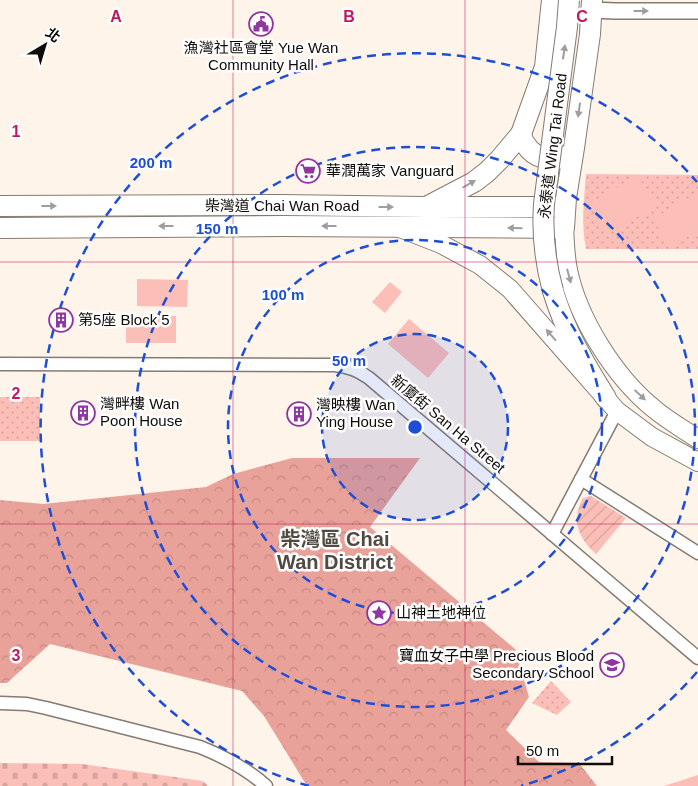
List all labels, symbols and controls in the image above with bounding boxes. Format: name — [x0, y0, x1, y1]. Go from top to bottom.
one-way arrow — [633, 7, 649, 15]
text: A — [110, 8, 122, 25]
text: B — [343, 8, 355, 25]
text: C — [576, 8, 588, 25]
public building icon: 漁灣社區會堂 Yue Wan Community Hall — [248, 11, 274, 37]
north arrow — [20, 20, 70, 70]
text: 北 — [43, 24, 63, 45]
place label: 漁灣社區會堂 Yue Wan Community Hall — [184, 39, 338, 73]
one-way arrow — [560, 43, 568, 59]
street label: 永泰道 Wing Tai Road — [535, 72, 570, 220]
one-way arrow — [575, 102, 583, 118]
text: 1 — [12, 123, 21, 140]
text: 200 m — [130, 154, 172, 171]
supermarket icon: 華潤萬家 Vanguard — [295, 158, 321, 184]
place label: 華潤萬家 Vanguard — [326, 162, 454, 179]
one-way arrow — [462, 180, 475, 189]
street label: 柴灣道 Chai Wan Road — [205, 197, 359, 214]
one-way arrow — [41, 202, 57, 210]
one-way arrow — [378, 203, 394, 211]
text: 150 m — [196, 220, 238, 237]
one-way arrow — [158, 222, 174, 230]
one-way arrow — [321, 222, 337, 230]
one-way arrow — [507, 224, 523, 232]
one-way arrow — [566, 269, 574, 284]
text: 100 m — [262, 286, 304, 303]
building icon: 第5座 Block 5 — [48, 307, 74, 333]
place label: 第5座 Block 5 — [78, 311, 170, 328]
one-way arrow — [546, 329, 557, 341]
text: 50 m — [332, 352, 366, 369]
street label: 新廈街 San Ha Street — [388, 371, 509, 477]
text: 2 — [12, 385, 21, 402]
one-way arrow — [633, 389, 645, 401]
place label: 灣畔樓 Wan Poon House — [100, 395, 183, 429]
place label: 灣映樓 Wan Ying House — [316, 396, 395, 430]
building icon: 灣畔樓 Wan Poon House — [70, 400, 96, 426]
building icon: 灣映樓 Wan Ying House — [286, 401, 312, 427]
centre of rings — [406, 418, 424, 436]
district label: 柴灣區 Chai Wan District — [277, 528, 393, 573]
place icon: 山神土地神位 — [366, 600, 392, 626]
place label: 山神土地神位 — [396, 604, 486, 621]
text: 3 — [12, 647, 21, 664]
place label: 寶血女子中學 Precious Blood Secondary School — [399, 647, 594, 681]
school or university icon: 寶血女子中學 Precious Blood Secondary School — [599, 652, 625, 678]
scale bar — [518, 734, 612, 766]
text: 50 m — [526, 742, 559, 759]

